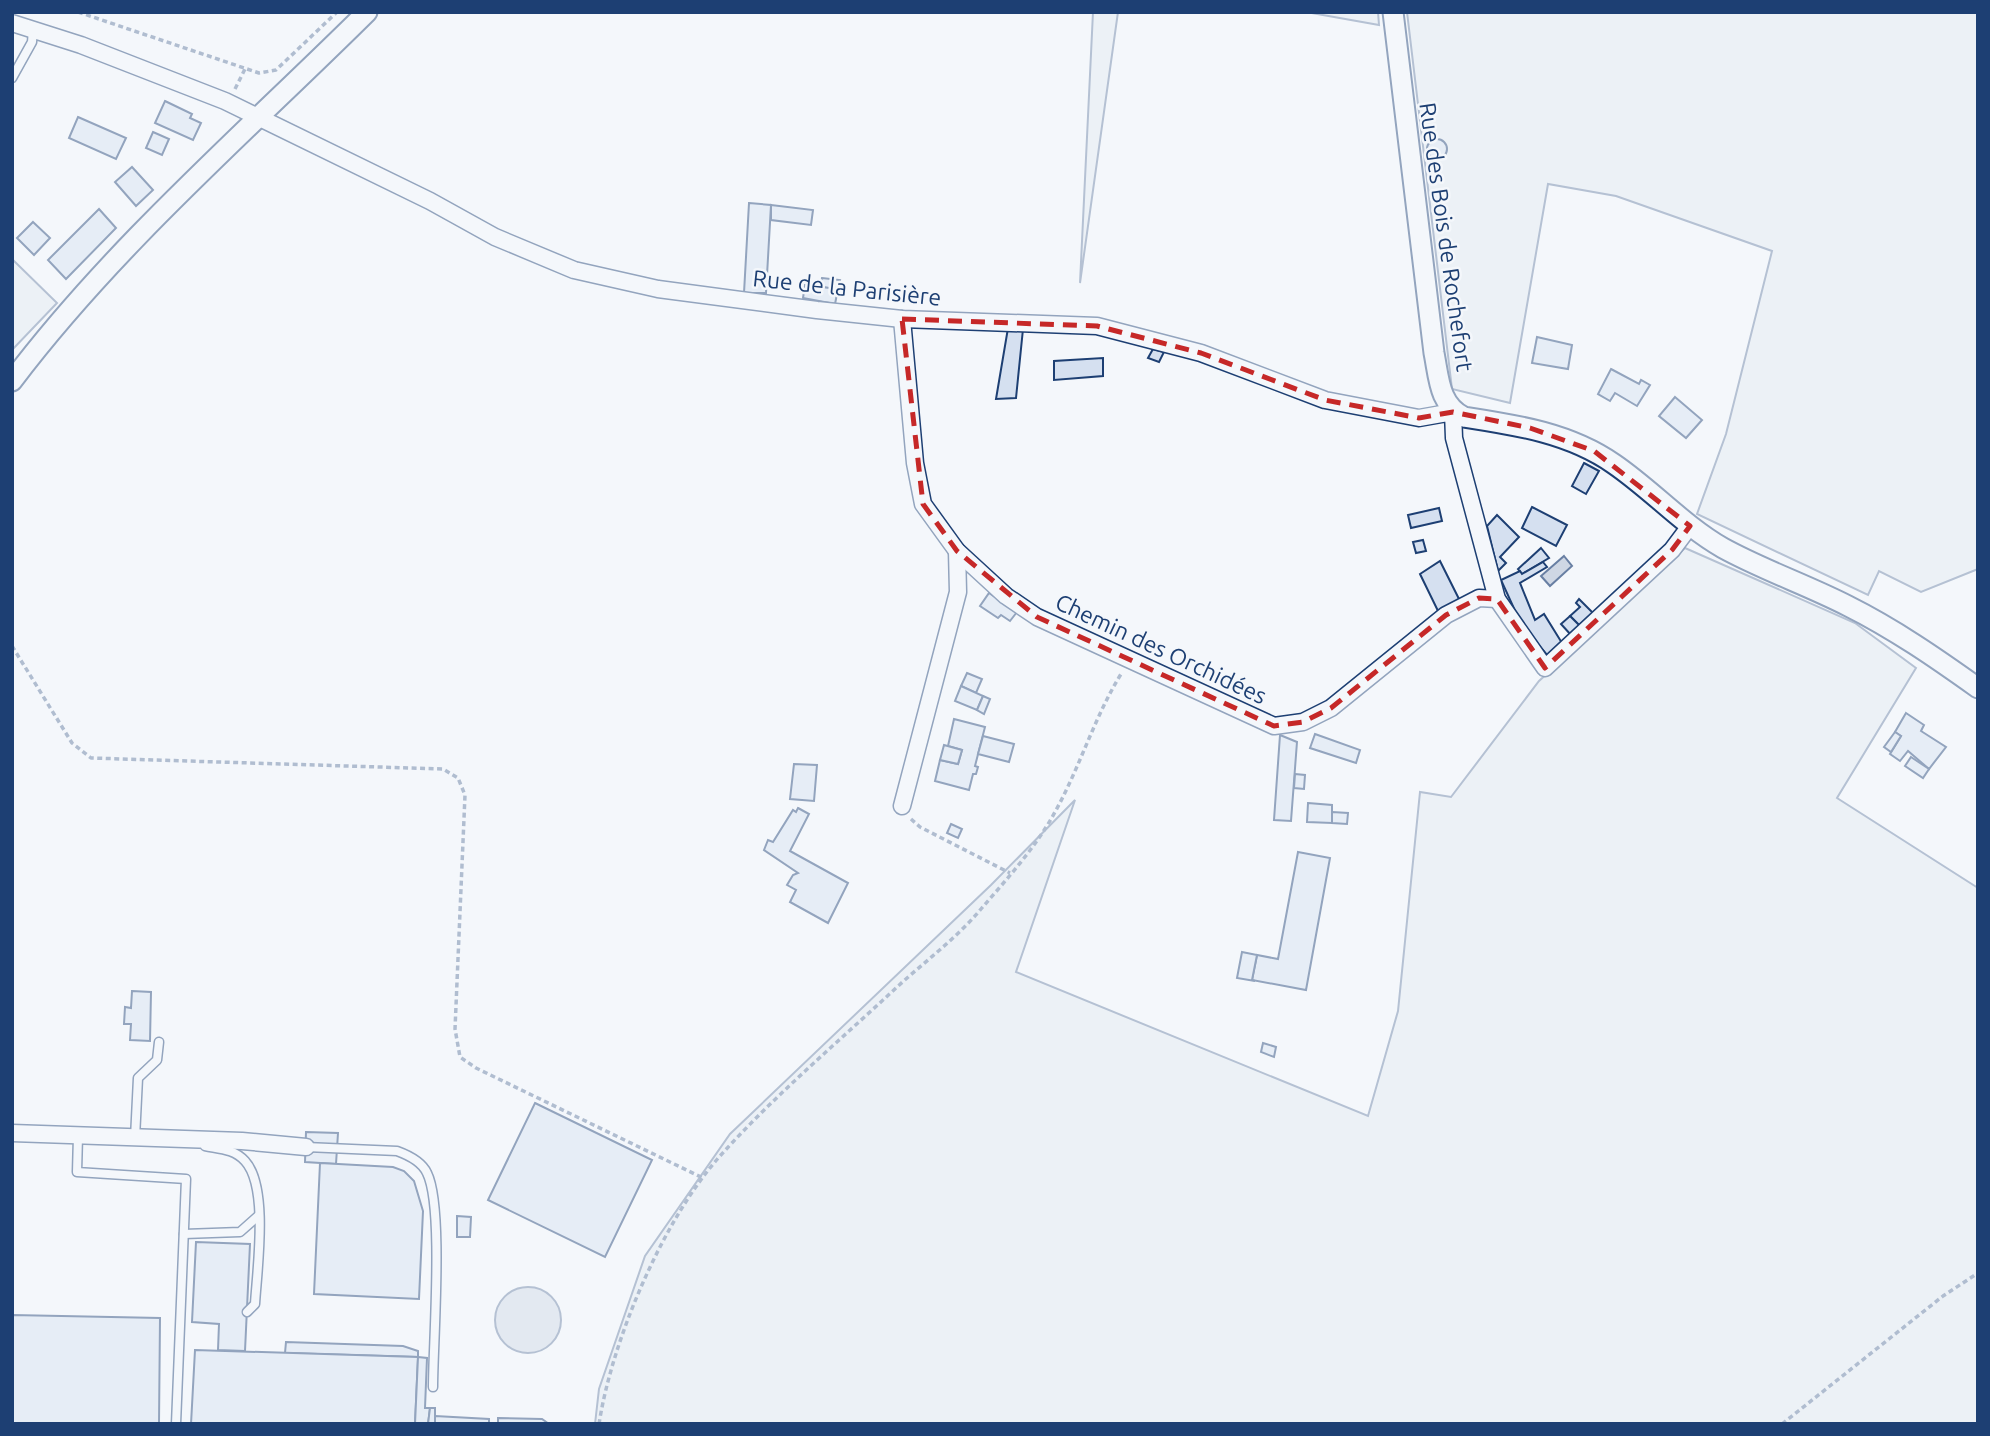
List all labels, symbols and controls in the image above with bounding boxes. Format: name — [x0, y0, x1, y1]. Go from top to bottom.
street label: Rue des Bois de Rochefort — [1415, 101, 1478, 373]
street label: Rue de la Parisière — [752, 265, 943, 310]
street label: Chemin des Orchidées — [1052, 589, 1271, 708]

